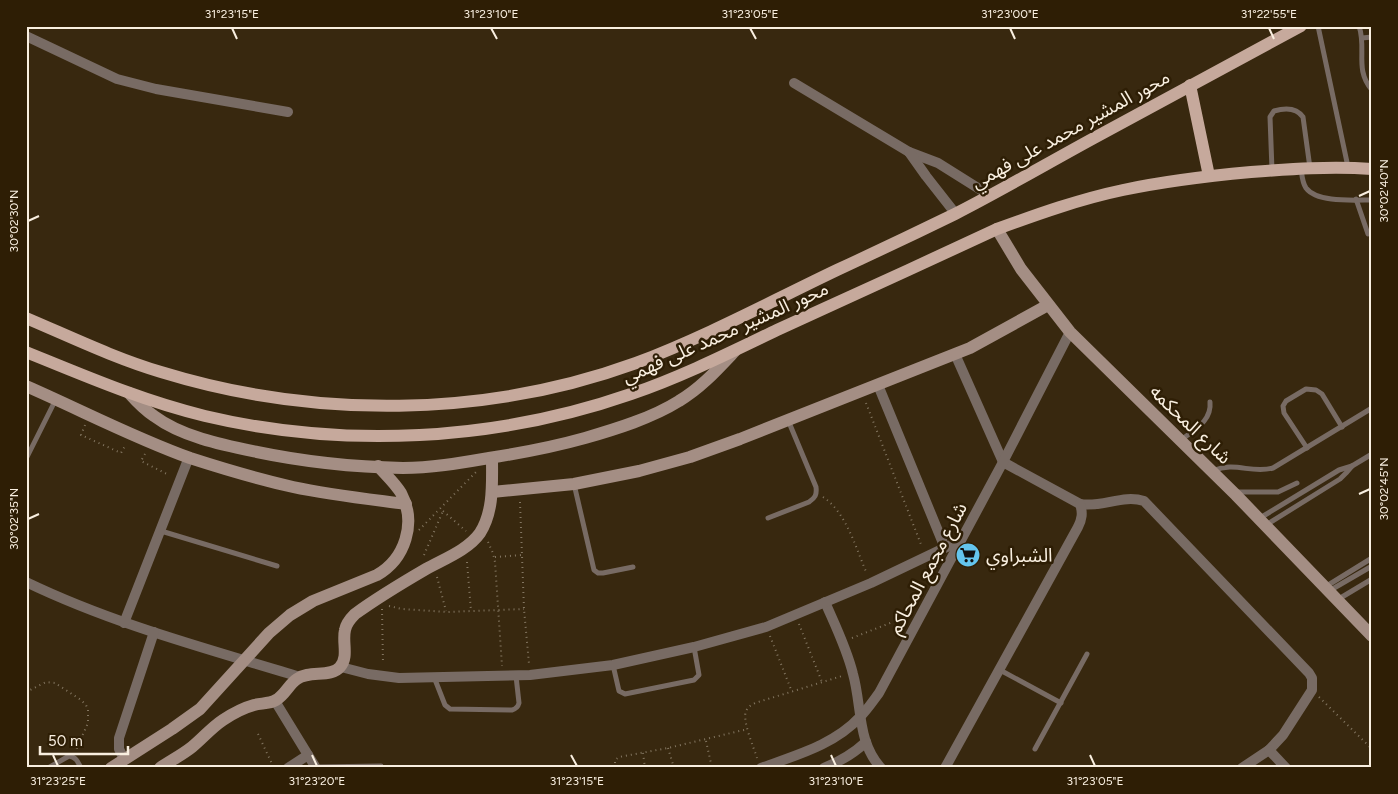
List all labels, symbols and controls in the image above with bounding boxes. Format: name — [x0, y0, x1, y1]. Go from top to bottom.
text: 31°23'15"E — [205, 7, 259, 21]
text: 31°23'10"E — [463, 7, 519, 21]
text: 31°23'05"E — [721, 7, 779, 21]
text: 31°23'00"E — [981, 7, 1039, 21]
text: 31°22'55"E — [1241, 7, 1297, 21]
street label: محور المشير محمد على فهمي — [967, 65, 1175, 197]
text: 30°02'40"N — [1377, 159, 1391, 223]
text: 30°02'30"N — [7, 190, 21, 252]
street label: محور المشير محمد على فهمي — [618, 276, 833, 392]
street label: شارع المحكمه — [1144, 380, 1236, 470]
text: 30°02'45"N — [1377, 458, 1391, 520]
text: 30°02'35"N — [7, 488, 21, 550]
street label: شارع مجمع المحاكم — [883, 498, 975, 640]
supermarket icon: الشبراوي — [955, 542, 981, 568]
place label: الشبراوي — [986, 544, 1053, 570]
scale bar — [40, 724, 128, 756]
text: 50 m — [48, 732, 83, 750]
text: 31°23'25"E — [30, 774, 86, 788]
text: 31°23'20"E — [289, 774, 345, 788]
text: 31°23'15"E — [550, 774, 604, 788]
text: 31°23'10"E — [808, 774, 864, 788]
text: 31°23'05"E — [1066, 774, 1124, 788]

